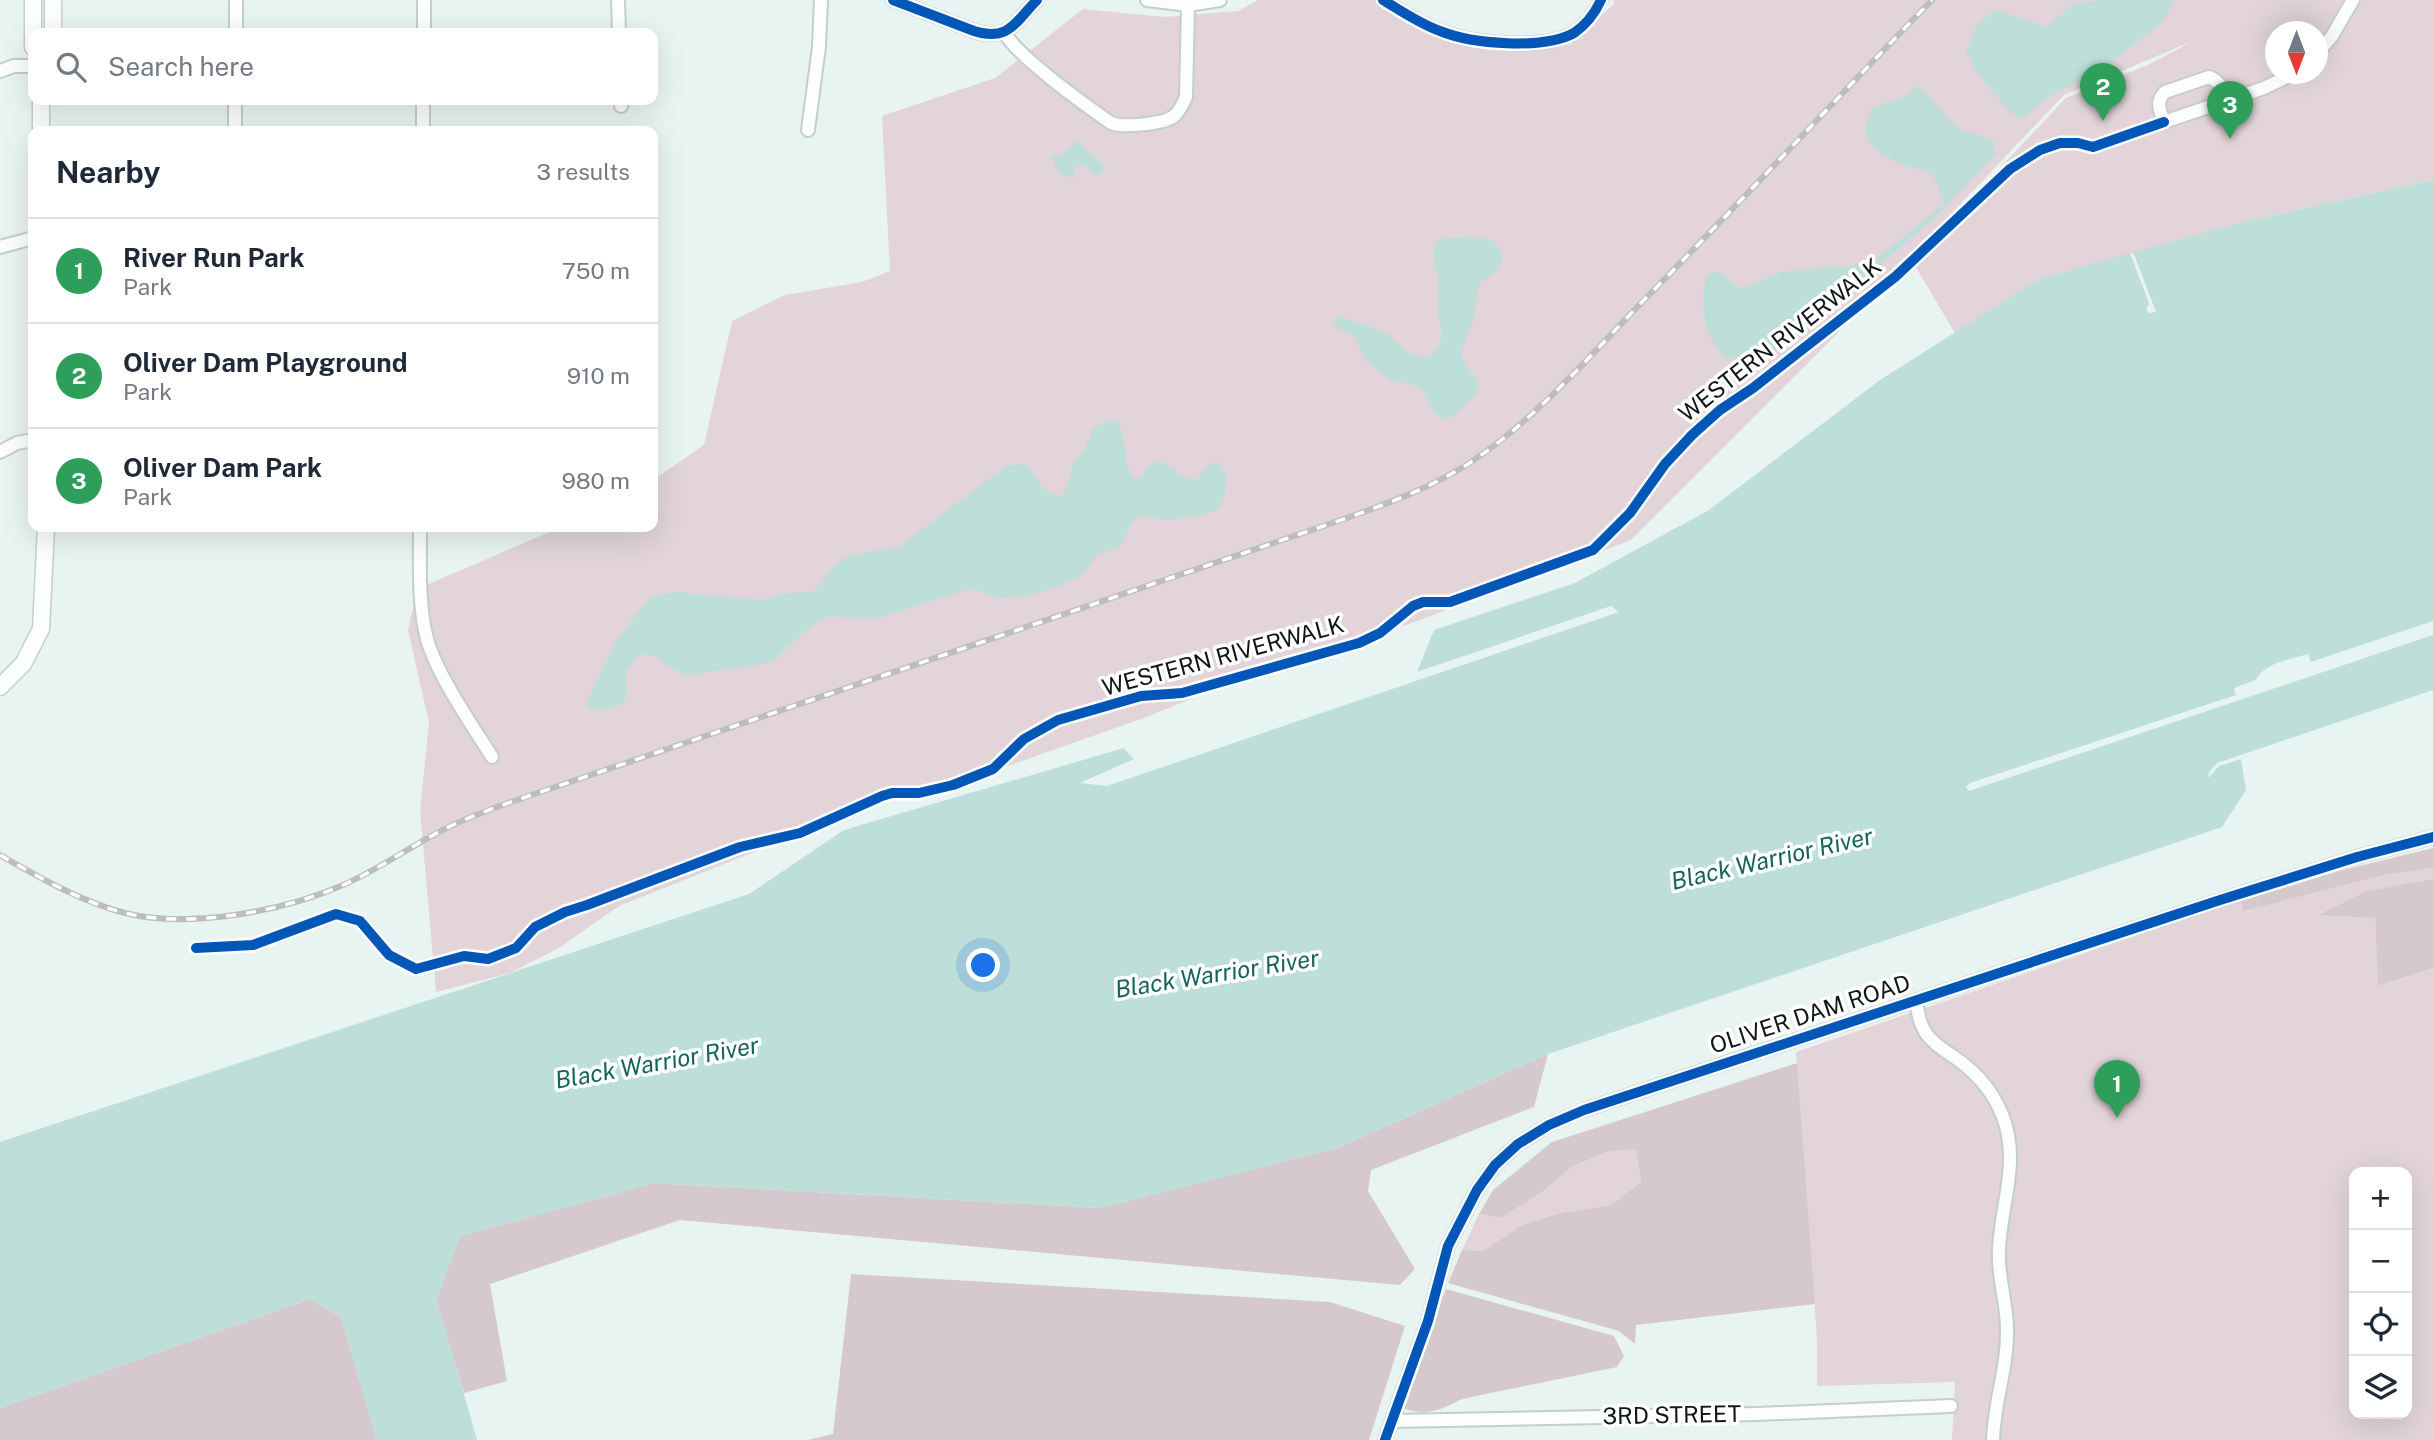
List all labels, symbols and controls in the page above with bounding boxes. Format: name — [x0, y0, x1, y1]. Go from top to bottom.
north arrow — [2265, 21, 2328, 84]
search box — [28, 28, 658, 105]
icon: search — [52, 48, 90, 86]
text: Search here — [108, 51, 254, 82]
pin: 2 — [2080, 63, 2126, 121]
pin: 3 — [2207, 81, 2253, 139]
text: Nearby — [56, 154, 160, 190]
text: 3 results — [536, 158, 630, 185]
text: River Run Park — [123, 242, 305, 273]
street label: WESTERN RIVERWALK — [1673, 252, 1886, 427]
text: 1 — [74, 257, 84, 284]
text: 750 m — [562, 257, 630, 284]
text: Park — [123, 273, 172, 300]
text: Oliver Dam Playground — [123, 347, 408, 378]
text: 2 — [72, 362, 86, 389]
text: 910 m — [567, 362, 630, 389]
text: Park — [123, 378, 172, 405]
text: Oliver Dam Park — [123, 452, 322, 483]
text: 3 — [71, 467, 87, 494]
text: 980 m — [561, 467, 630, 494]
text: Park — [123, 483, 172, 510]
street label: WESTERN RIVERWALK — [1099, 610, 1347, 701]
water label: Black Warrior River — [1668, 821, 1876, 895]
water label: Black Warrior River — [1113, 943, 1322, 1003]
your location — [966, 948, 1000, 982]
street label: OLIVER DAM ROAD — [1706, 968, 1913, 1059]
water label: Black Warrior River — [553, 1030, 762, 1094]
pin: 1 — [2094, 1060, 2140, 1118]
map controls — [2349, 1167, 2412, 1419]
button: + — [2349, 1167, 2412, 1230]
button: − — [2349, 1230, 2412, 1293]
button: locate — [2349, 1293, 2412, 1356]
button: layers — [2349, 1356, 2412, 1419]
street label: 3RD STREET — [1602, 1400, 1742, 1429]

